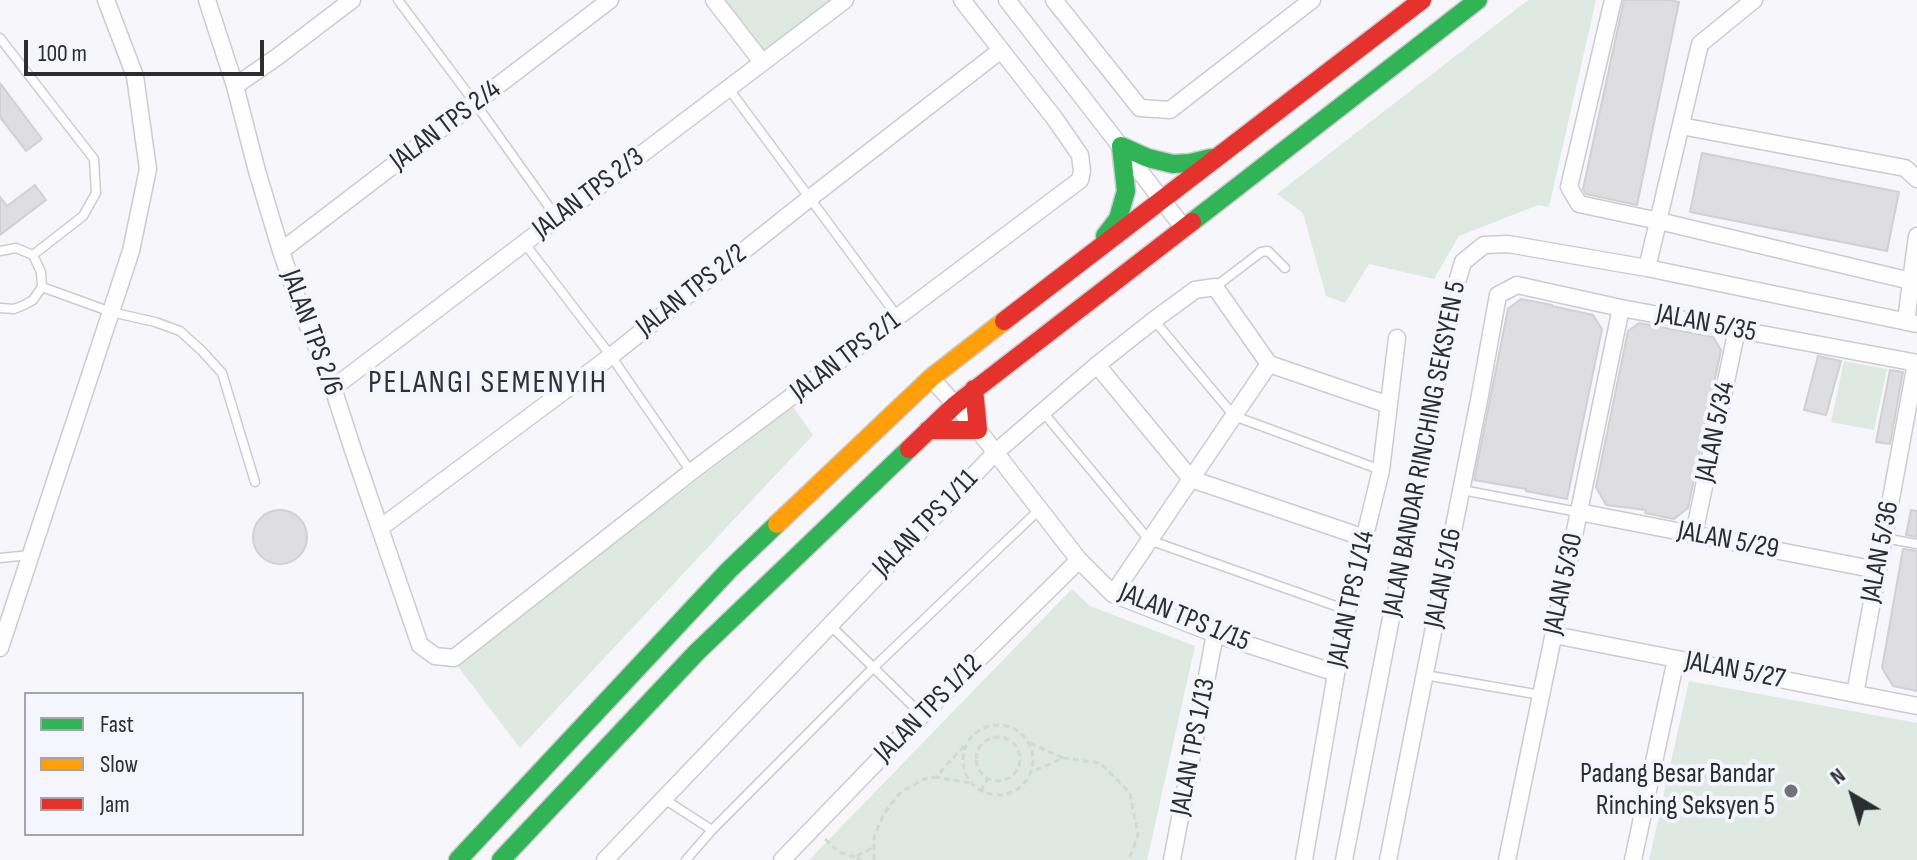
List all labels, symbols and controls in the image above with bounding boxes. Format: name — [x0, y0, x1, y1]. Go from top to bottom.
scale bar — [28, 24, 268, 74]
text: 100 m — [38, 39, 87, 68]
street label: JALAN TPS 2/4 — [384, 74, 508, 178]
street label: JALAN TPS 2/3 — [527, 141, 651, 247]
street label: JALAN TPS 2/2 — [630, 238, 754, 344]
street label: JALAN TPS 2/6 — [273, 266, 349, 400]
street label: JALAN BANDAR RINCHING SEKSYEN 5 — [1376, 279, 1474, 619]
street label: JALAN 5/35 — [1653, 298, 1759, 350]
street label: JALAN TPS 2/1 — [784, 305, 908, 409]
district label: PELANGI SEMENYIH — [368, 365, 608, 403]
street label: JALAN 5/34 — [1689, 379, 1743, 485]
street label: JALAN TPS 1/11 — [866, 463, 986, 585]
street label: JALAN 5/36 — [1855, 499, 1907, 605]
street label: JALAN 5/29 — [1675, 515, 1781, 567]
street label: JALAN 5/16 — [1418, 525, 1470, 631]
street label: JALAN TPS 1/14 — [1321, 528, 1383, 670]
street label: JALAN 5/30 — [1537, 530, 1591, 638]
street label: JALAN TPS 1/15 — [1114, 577, 1254, 659]
street label: JALAN 5/27 — [1682, 645, 1788, 697]
street label: JALAN TPS 1/12 — [868, 648, 990, 770]
street label: JALAN TPS 1/13 — [1164, 676, 1224, 818]
legend — [24, 692, 304, 836]
text: Fast — [100, 710, 134, 739]
text: Slow — [100, 750, 138, 779]
north arrow — [1813, 756, 1893, 836]
place label: Padang Besar Bandar Rinching Seksyen 5 — [1580, 758, 1775, 824]
text: N — [1825, 762, 1851, 791]
marker: Padang Besar Bandar Rinching Seksyen 5 — [1782, 782, 1800, 800]
text: Jam — [100, 790, 130, 819]

